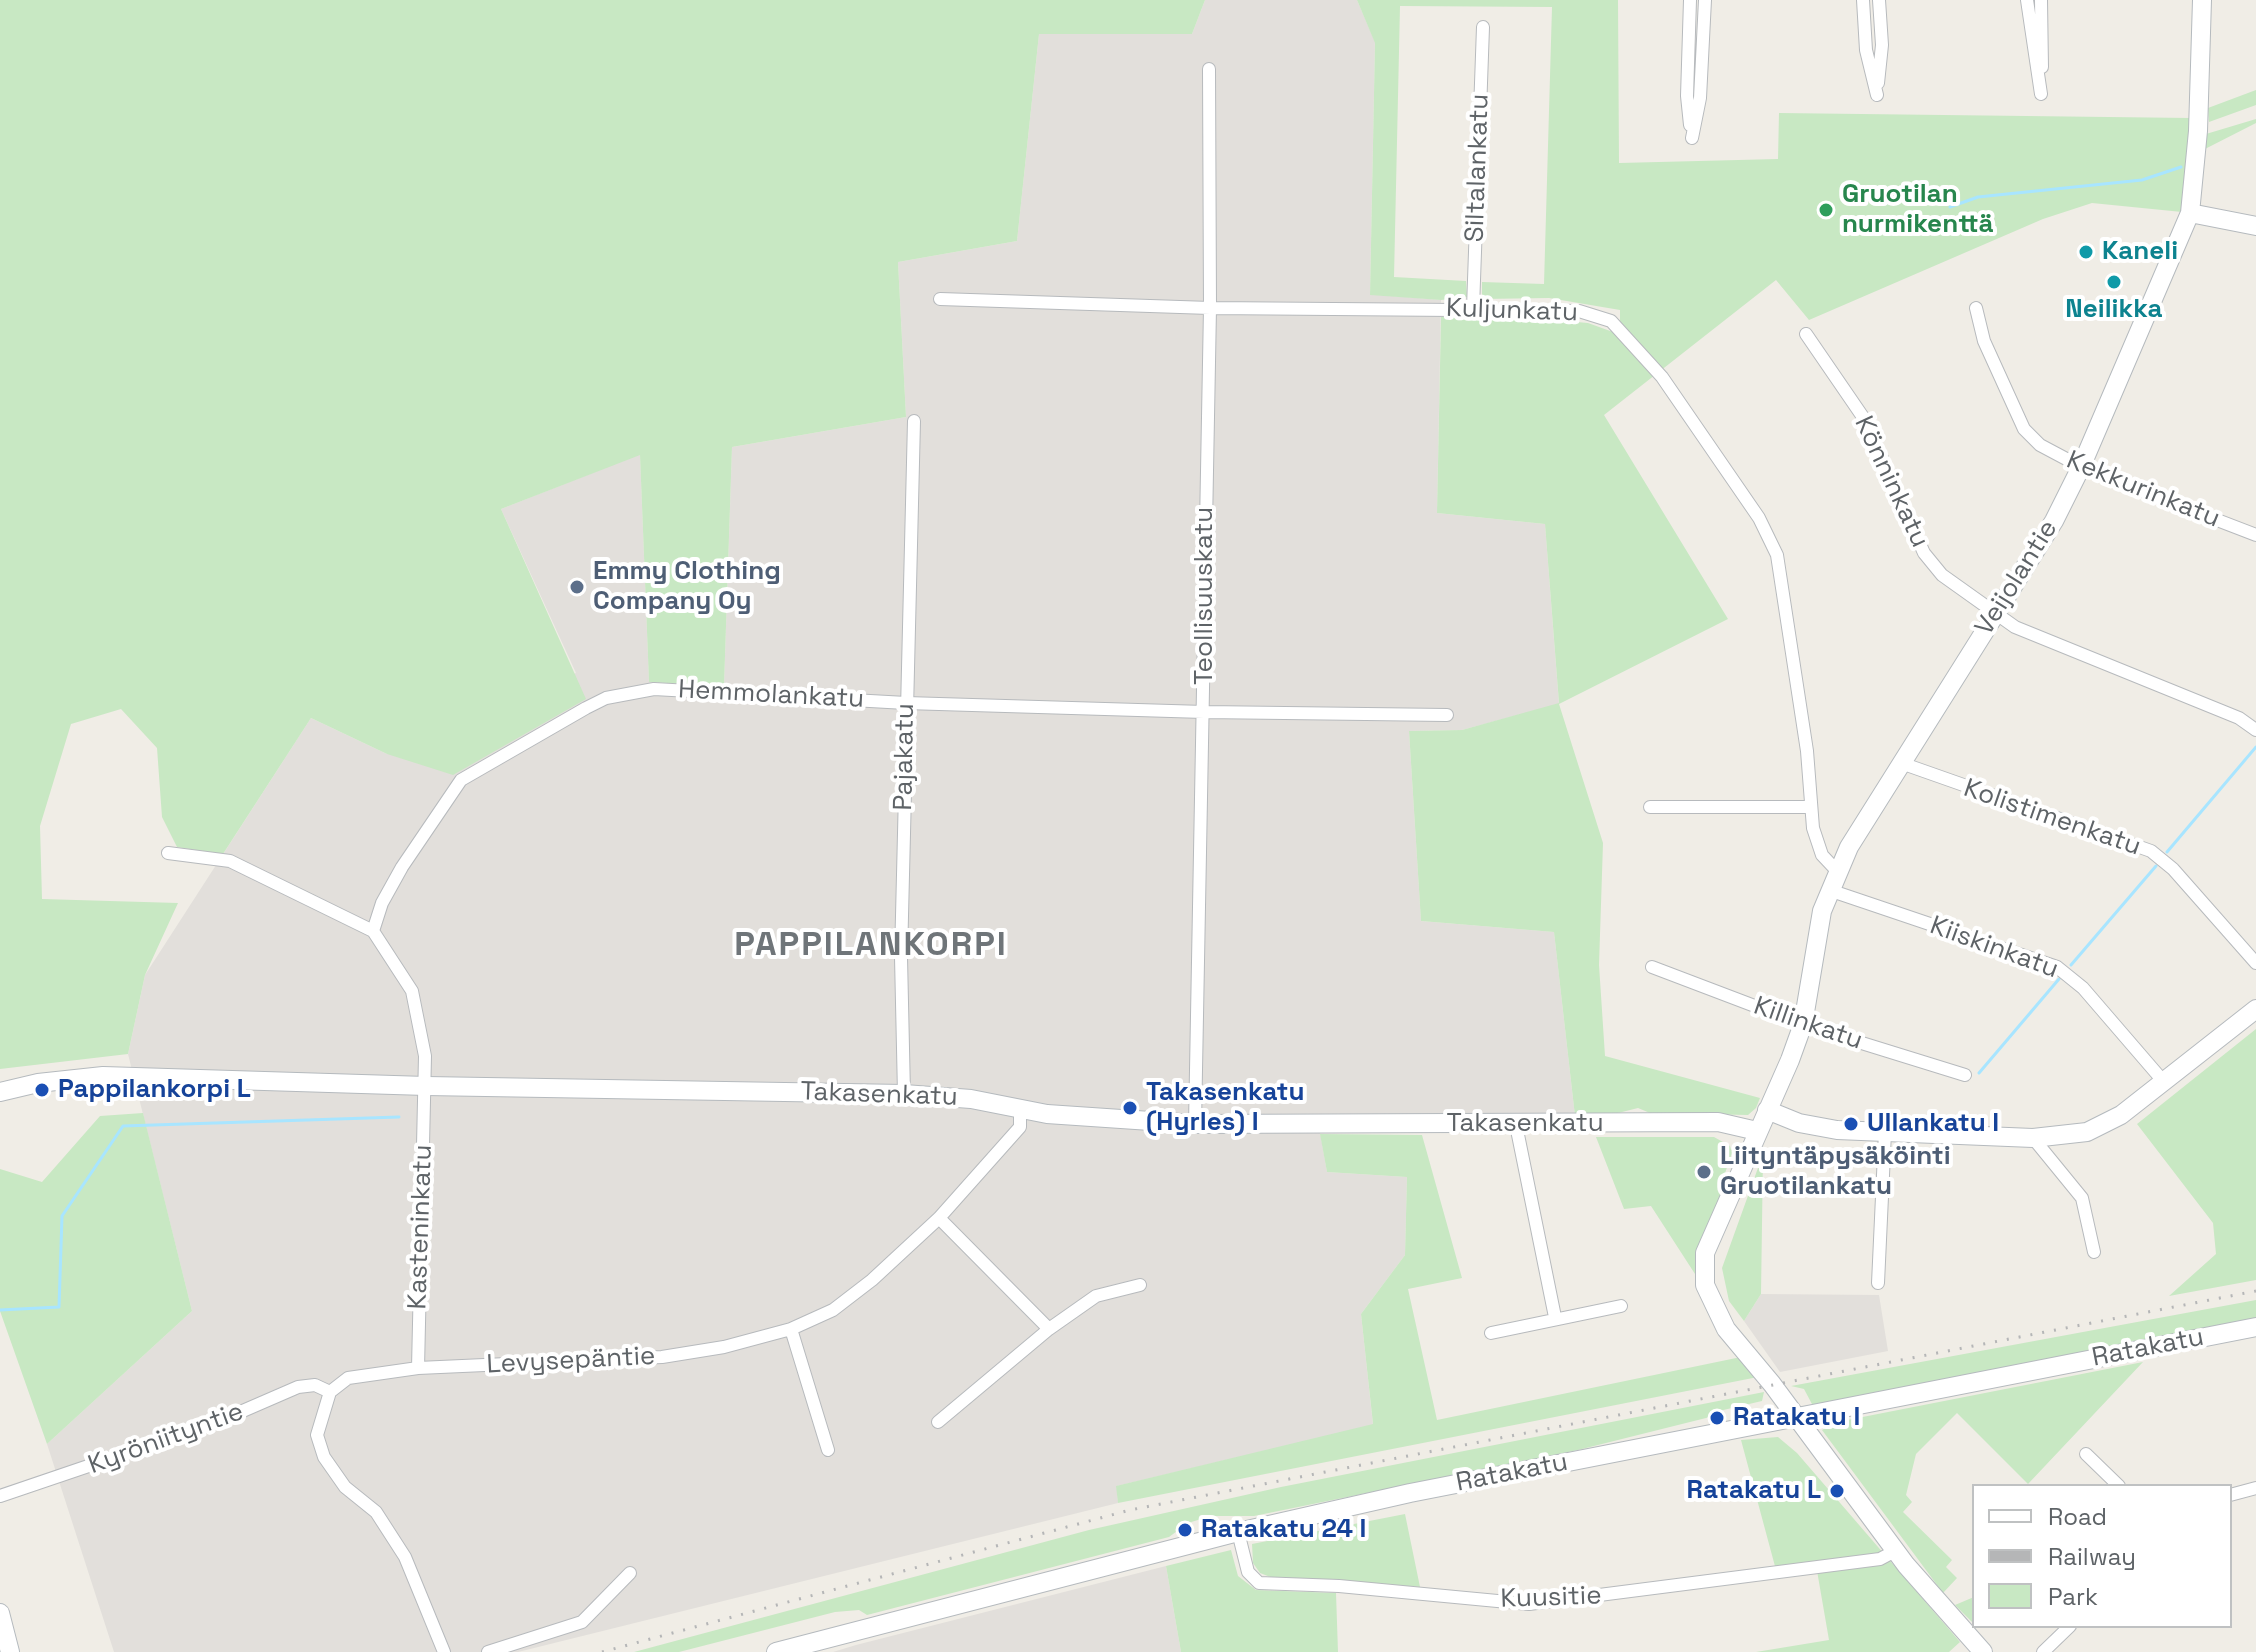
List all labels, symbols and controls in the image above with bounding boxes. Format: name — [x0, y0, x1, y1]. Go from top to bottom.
street label: Siltalankatu — [1460, 93, 1496, 243]
place label: Gruotilan nurmikenttä — [1842, 179, 1994, 240]
marker: Gruotilan nurmikenttä — [1817, 201, 1835, 219]
place label: Kaneli — [2102, 236, 2178, 268]
marker: Kaneli — [2077, 243, 2095, 261]
marker: Neilikka — [2105, 273, 2123, 291]
street label: Kuljunkatu — [1446, 293, 1578, 329]
place label: Neilikka — [2065, 294, 2163, 326]
street label: Könninkatu — [1847, 411, 1935, 553]
street label: Kekkurinkatu — [2062, 445, 2224, 535]
street label: Teollisuuskatu — [1189, 507, 1221, 685]
street label: Veijolantie — [1969, 515, 2065, 641]
place label: Emmy Clothing Company Oy — [593, 556, 781, 618]
marker: Emmy Clothing Company Oy — [568, 578, 586, 596]
street label: Hemmolankatu — [677, 675, 865, 715]
street label: Pajakatu — [888, 703, 922, 811]
street label: Kolistimenkatu — [1959, 773, 2145, 863]
street label: Kiiskinkatu — [1926, 910, 2062, 986]
district label: PAPPILANKORPI — [734, 926, 1008, 966]
street label: Killinkatu — [1750, 991, 1866, 1057]
place label: Pappilankorpi L — [58, 1074, 251, 1106]
street label: Takasenkatu — [800, 1077, 958, 1113]
place label: Takasenkatu (Hyrles) I — [1146, 1077, 1304, 1138]
marker: Pappilankorpi L — [33, 1081, 51, 1099]
marker: Takasenkatu (Hyrles) I — [1121, 1099, 1139, 1117]
street label: Takasenkatu — [1446, 1108, 1604, 1140]
place label: Ullankatu I — [1867, 1108, 1999, 1140]
marker: Ullankatu I — [1842, 1115, 1860, 1133]
place label: Liityntäpysäköinti Gruotilankatu — [1720, 1141, 1951, 1202]
street label: Kasteninkatu — [403, 1144, 439, 1310]
marker: Liityntäpysäköinti Gruotilankatu — [1695, 1163, 1713, 1181]
street label: Ratakatu — [2090, 1322, 2206, 1374]
street label: Levysepäntie — [486, 1341, 656, 1381]
street label: Kyröniityntie — [84, 1397, 248, 1481]
place label: Ratakatu I — [1733, 1402, 1860, 1434]
marker: Ratakatu I — [1708, 1409, 1726, 1427]
street label: Ratakatu — [1454, 1447, 1570, 1499]
place label: Ratakatu L — [1687, 1475, 1821, 1507]
marker: Ratakatu L — [1828, 1482, 1846, 1500]
legend — [1972, 1484, 2232, 1628]
text: Road — [2048, 1501, 2107, 1532]
place label: Ratakatu 24 I — [1201, 1514, 1366, 1546]
marker: Ratakatu 24 I — [1176, 1521, 1194, 1539]
text: Railway — [2048, 1541, 2136, 1572]
street label: Kuusitie — [1500, 1581, 1602, 1615]
text: Park — [2048, 1581, 2098, 1612]

